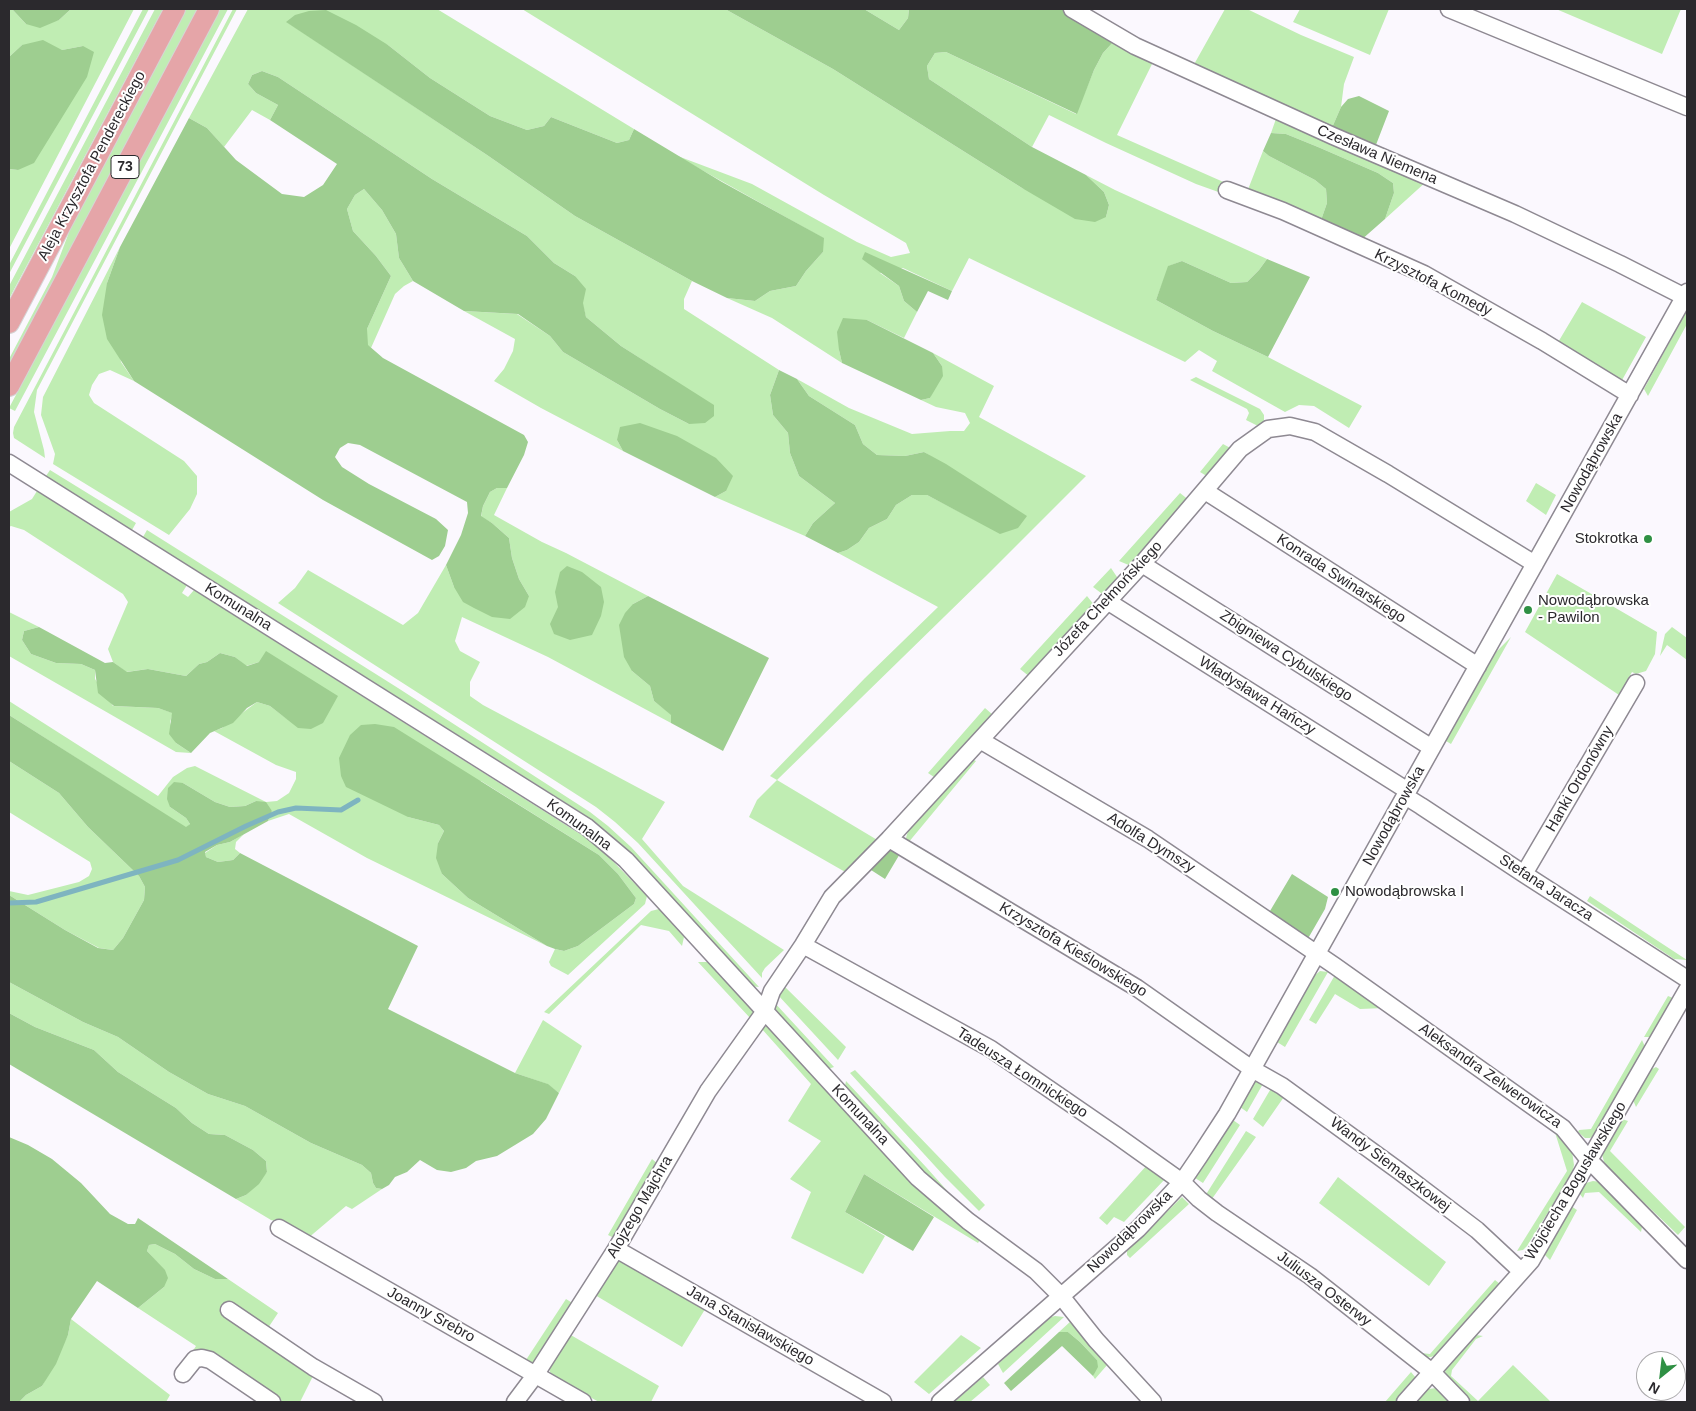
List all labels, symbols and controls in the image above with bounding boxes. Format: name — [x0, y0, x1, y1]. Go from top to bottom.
street label: Aleja Krzysztofa Pendereckiego — [34, 68, 150, 264]
street label: Czesława Niemena — [1314, 121, 1440, 189]
road number: 73 — [111, 156, 139, 178]
street label: Krzysztofa Komedy — [1371, 246, 1495, 320]
street label: Nowodąbrowska — [1557, 410, 1627, 516]
place label: Stokrotka — [1575, 530, 1638, 548]
street label: Konrada Swinarskiego — [1273, 531, 1409, 627]
marker: Stokrotka — [1642, 533, 1654, 545]
street label: Józefa Chełmońskiego — [1050, 537, 1166, 661]
street label: Komunalna — [201, 579, 275, 635]
place label: Nowodąbrowska - Pawilon — [1538, 592, 1649, 627]
marker: Nowodąbrowska - Pawilon — [1522, 604, 1534, 616]
street label: Zbigniewa Cybulskiego — [1216, 606, 1356, 706]
street label: Władysława Hańczy — [1195, 653, 1319, 739]
street label: Hanki Ordonówny — [1542, 723, 1618, 835]
street label: Nowodąbrowska — [1359, 763, 1429, 869]
street label: Komunalna — [543, 795, 615, 855]
street label: Adolfa Dymszy — [1104, 809, 1198, 877]
street label: Stefana Jaracza — [1496, 851, 1596, 925]
place label: Nowodąbrowska I — [1345, 883, 1464, 901]
marker: Nowodąbrowska I — [1329, 886, 1341, 898]
street label: Krzysztofa Kieślowskiego — [996, 899, 1150, 1001]
street label: Aleksandra Zelwerowicza — [1415, 1020, 1565, 1132]
street label: Tadeusza Łomnickiego — [953, 1024, 1091, 1122]
street label: Komunalna — [828, 1081, 892, 1149]
street label: Wojciecha Bogusławskiego — [1522, 1099, 1630, 1263]
street label: Wandy Siemaszkowej — [1326, 1114, 1454, 1216]
street label: Alojzego Majchra — [603, 1153, 677, 1261]
street label: Nowodąbrowska — [1084, 1187, 1176, 1277]
street label: Juliusza Osterwy — [1273, 1248, 1375, 1330]
street label: Jana Stanisławskiego — [683, 1282, 817, 1370]
street label: Joanny Srebro — [384, 1283, 478, 1347]
north arrow — [1636, 1351, 1686, 1401]
text: N — [1646, 1379, 1663, 1398]

